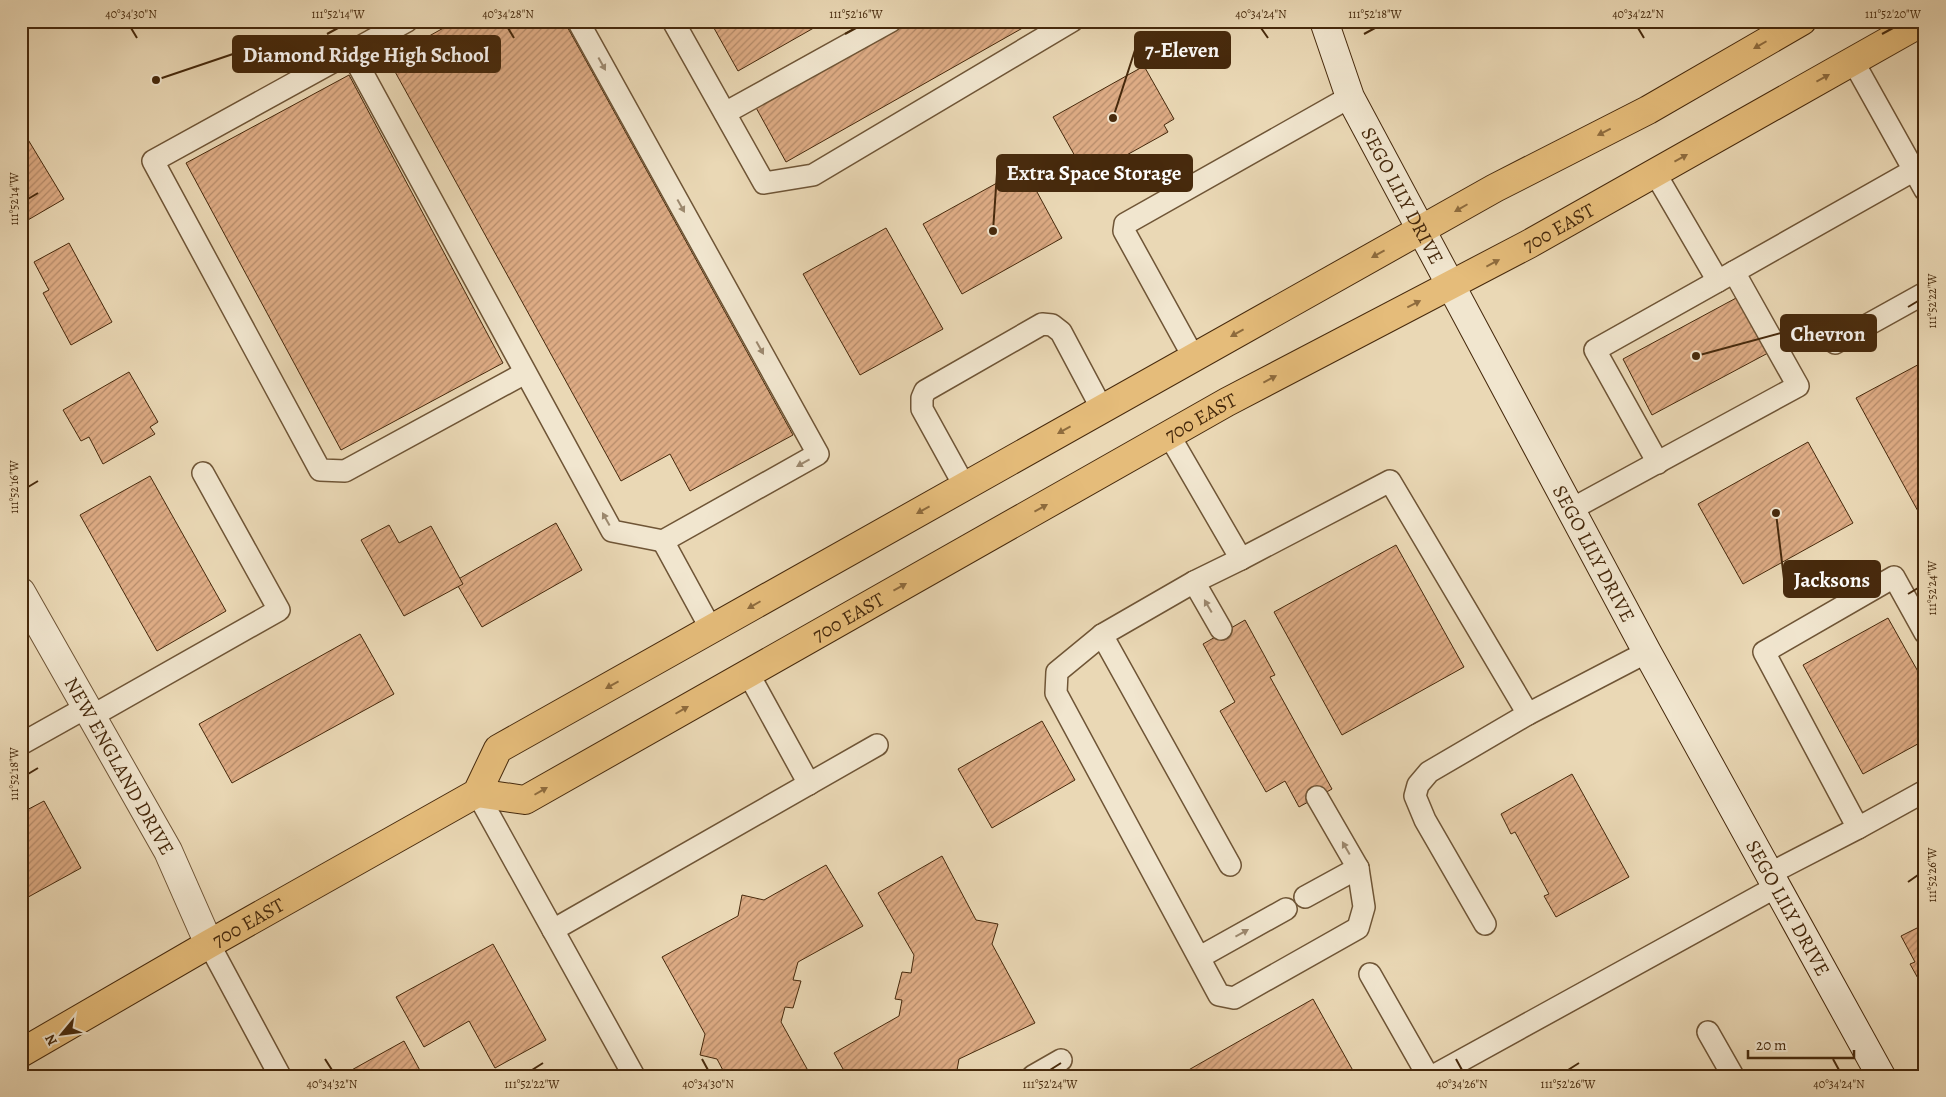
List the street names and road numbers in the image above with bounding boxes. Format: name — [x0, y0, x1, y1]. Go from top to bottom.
street label: SEGO LILY DRIVE — [1355, 122, 1450, 269]
street label: 700 EAST — [1518, 196, 1599, 259]
street label: 700 EAST — [1160, 386, 1241, 448]
street label: SEGO LILY DRIVE — [1547, 480, 1642, 627]
street label: 700 EAST — [807, 586, 889, 648]
street label: NEW ENGLAND DRIVE — [58, 672, 181, 860]
street label: SEGO LILY DRIVE — [1740, 835, 1837, 981]
street label: 700 EAST — [207, 891, 289, 953]

